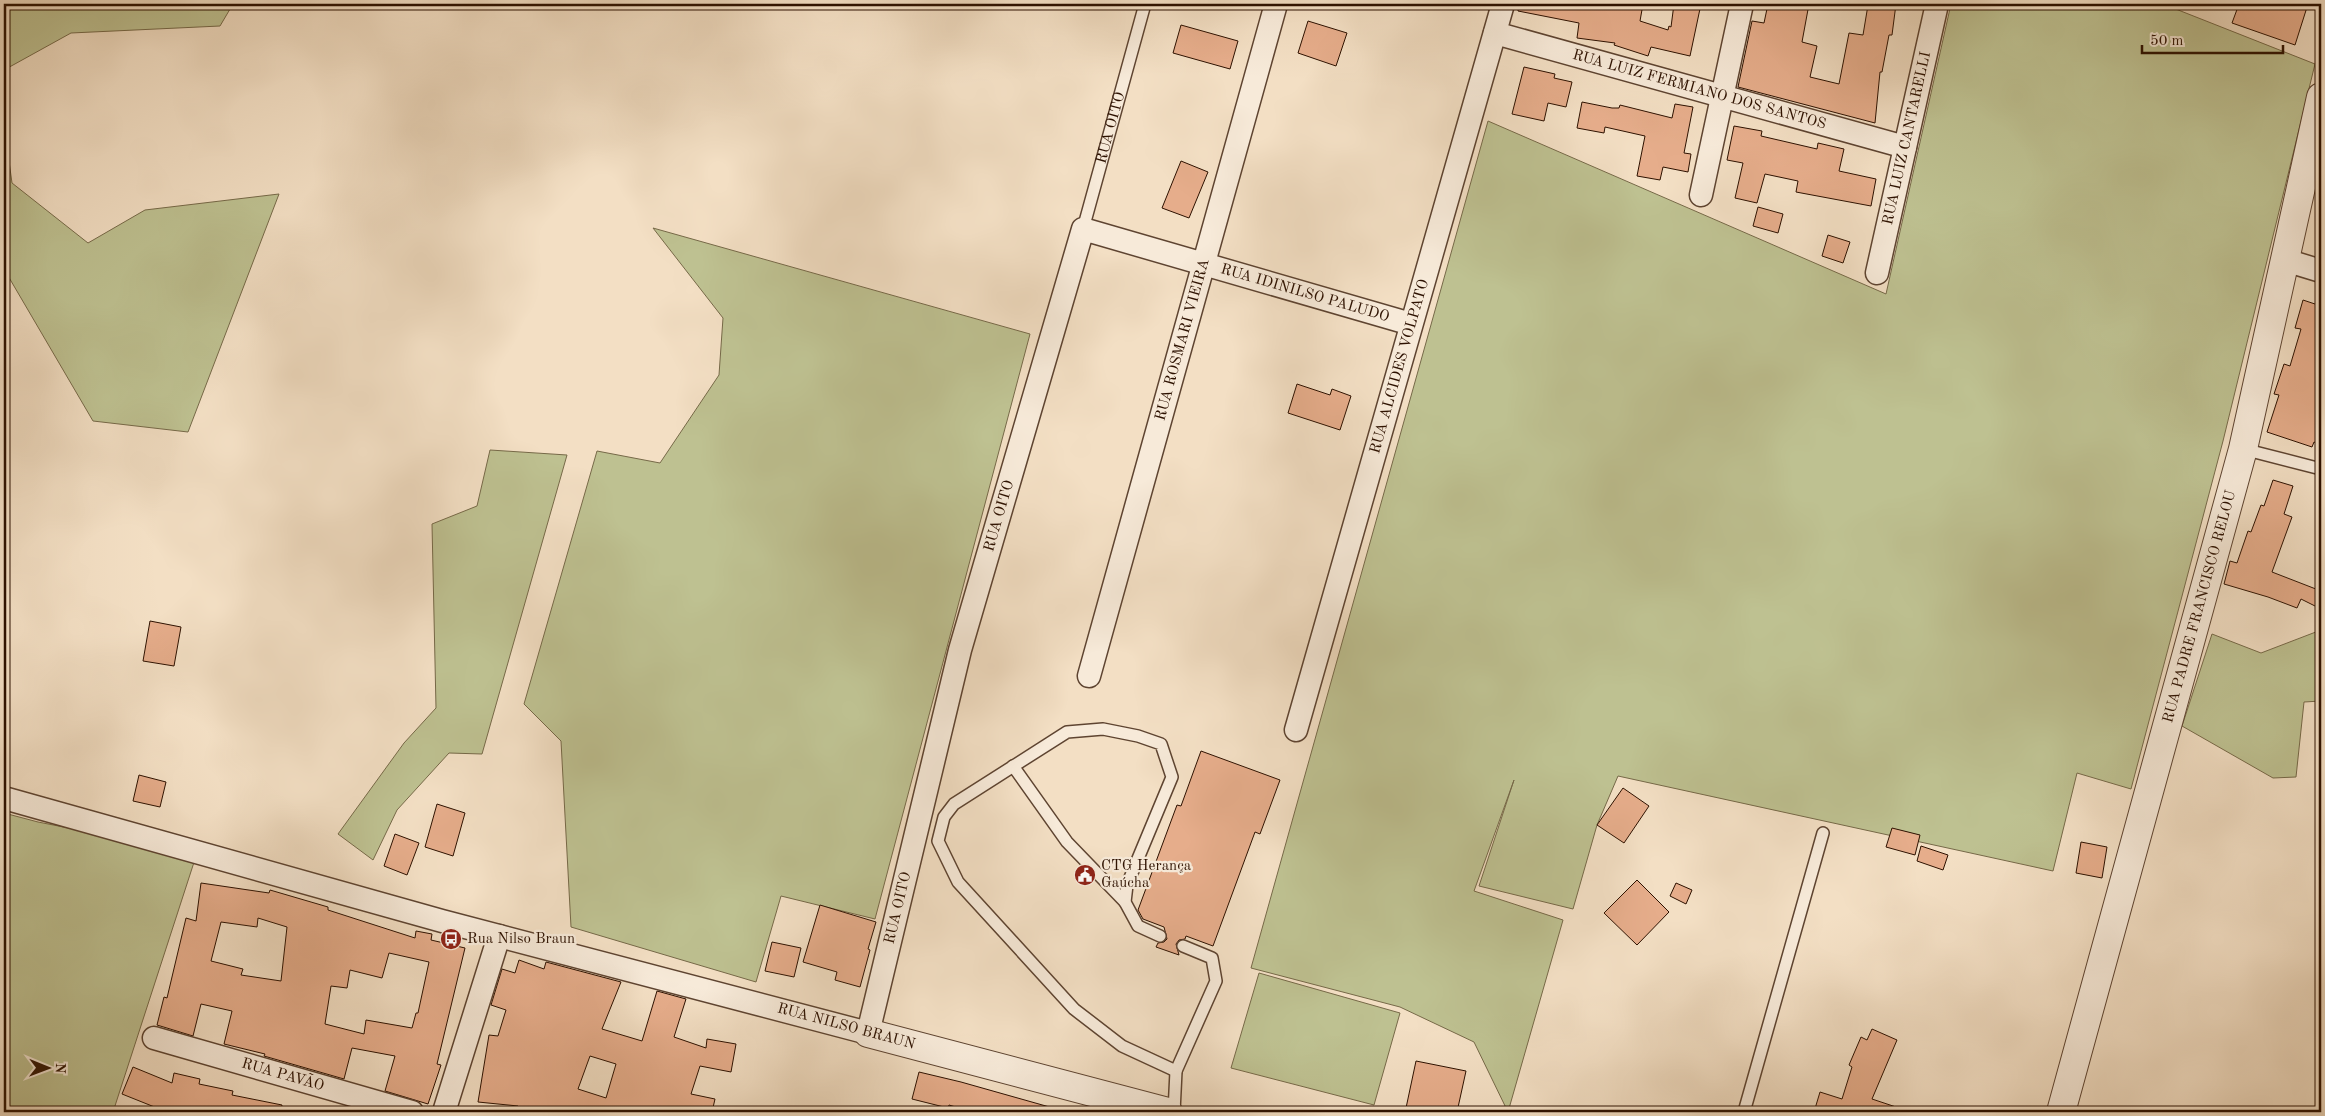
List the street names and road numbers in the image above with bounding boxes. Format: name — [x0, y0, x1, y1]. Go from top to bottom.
street label: RUA LUIZ FERMIANO DOS SANTOS — [1571, 47, 1828, 132]
street label: RUA LUIZ CANTARELLI — [1880, 50, 1934, 226]
street label: RUA OITO — [1094, 90, 1128, 165]
street label: RUA ROSMARI VIEIRA — [1153, 256, 1212, 423]
street label: RUA IDINILSO PALUDO — [1219, 262, 1391, 325]
street label: RUA ALCIDES VOLPATO — [1368, 277, 1432, 456]
street label: RUA OITO — [982, 478, 1017, 553]
street label: RUA PADRE FRANCISCO RELOU — [2161, 488, 2239, 725]
street label: RUA OITO — [882, 870, 914, 946]
street label: RUA NILSO BRAUN — [775, 1001, 917, 1053]
street label: RUA PAVÃO — [240, 1056, 326, 1094]

